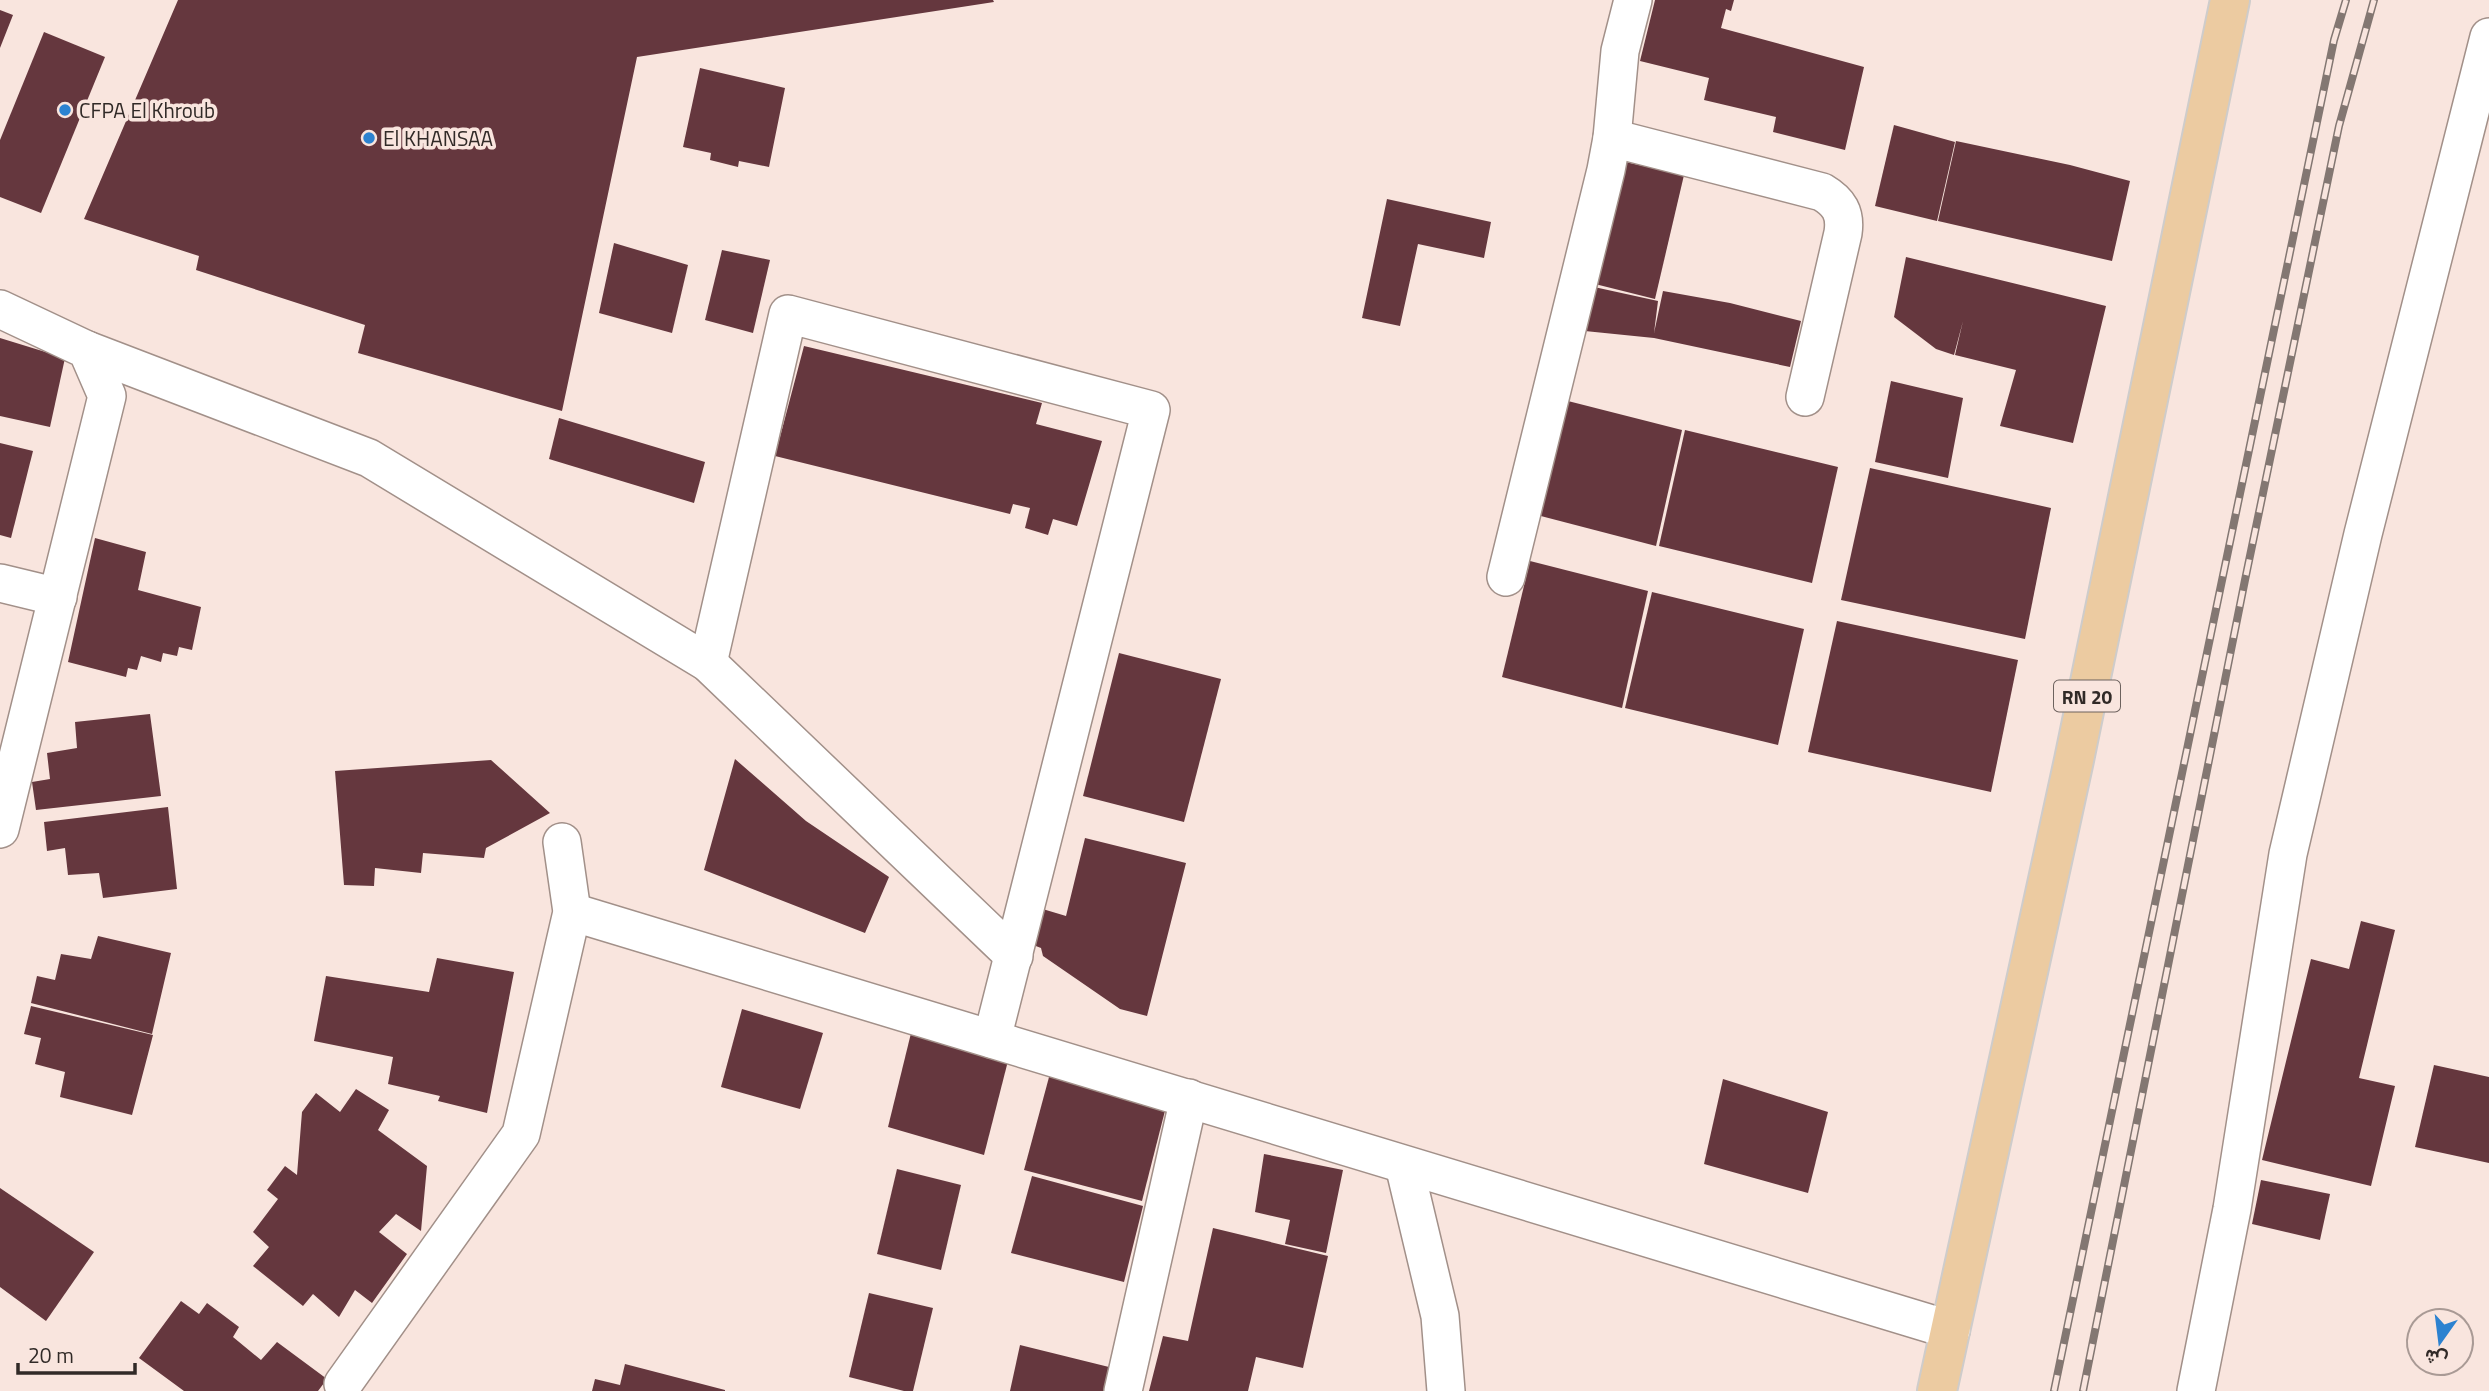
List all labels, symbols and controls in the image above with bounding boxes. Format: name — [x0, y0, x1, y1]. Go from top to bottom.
place label: CFPA El Khroub — [79, 94, 215, 126]
marker: CFPA El Khroub — [57, 102, 73, 118]
place label: El KHANSAA — [383, 122, 494, 154]
marker: El KHANSAA — [361, 130, 377, 146]
road number: RN 20 — [2054, 680, 2120, 712]
north arrow — [2405, 1307, 2475, 1377]
scale bar — [18, 1332, 135, 1376]
text: 20 m — [28, 1339, 74, 1371]
text: ش — [2421, 1342, 2450, 1376]

